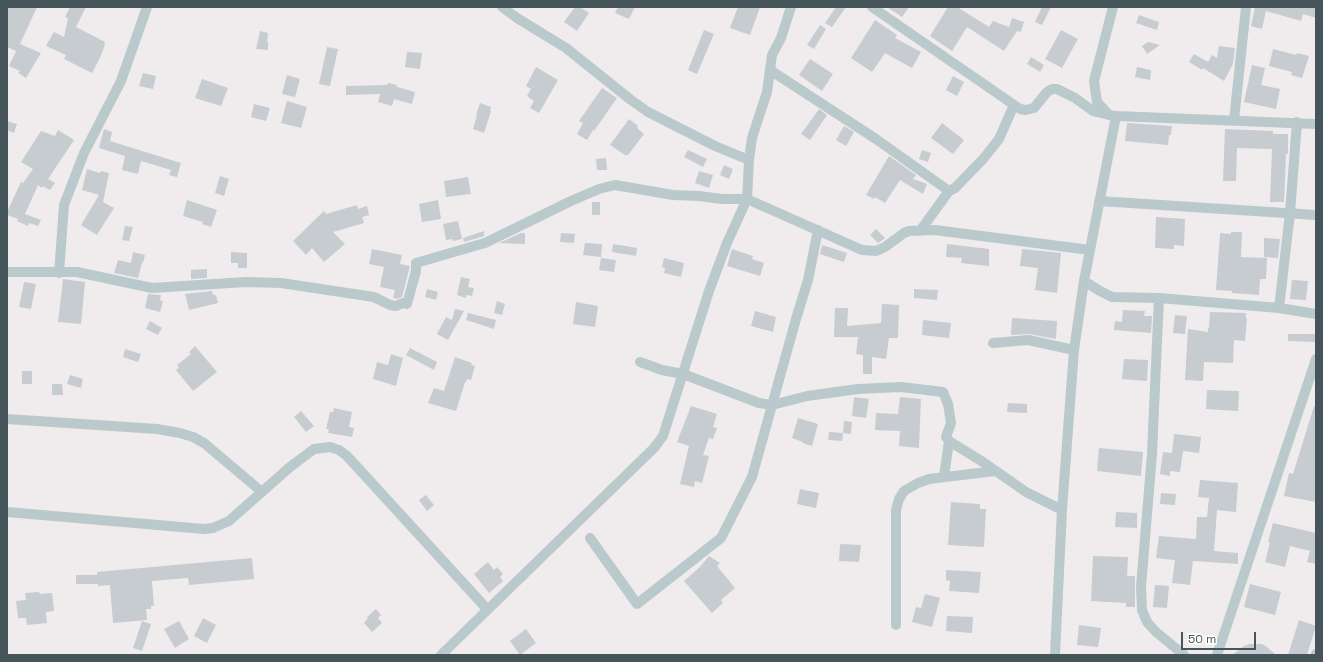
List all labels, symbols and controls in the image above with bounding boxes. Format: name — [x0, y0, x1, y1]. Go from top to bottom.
scale bar — [1183, 624, 1258, 650]
text: 50 m — [1188, 631, 1216, 647]

